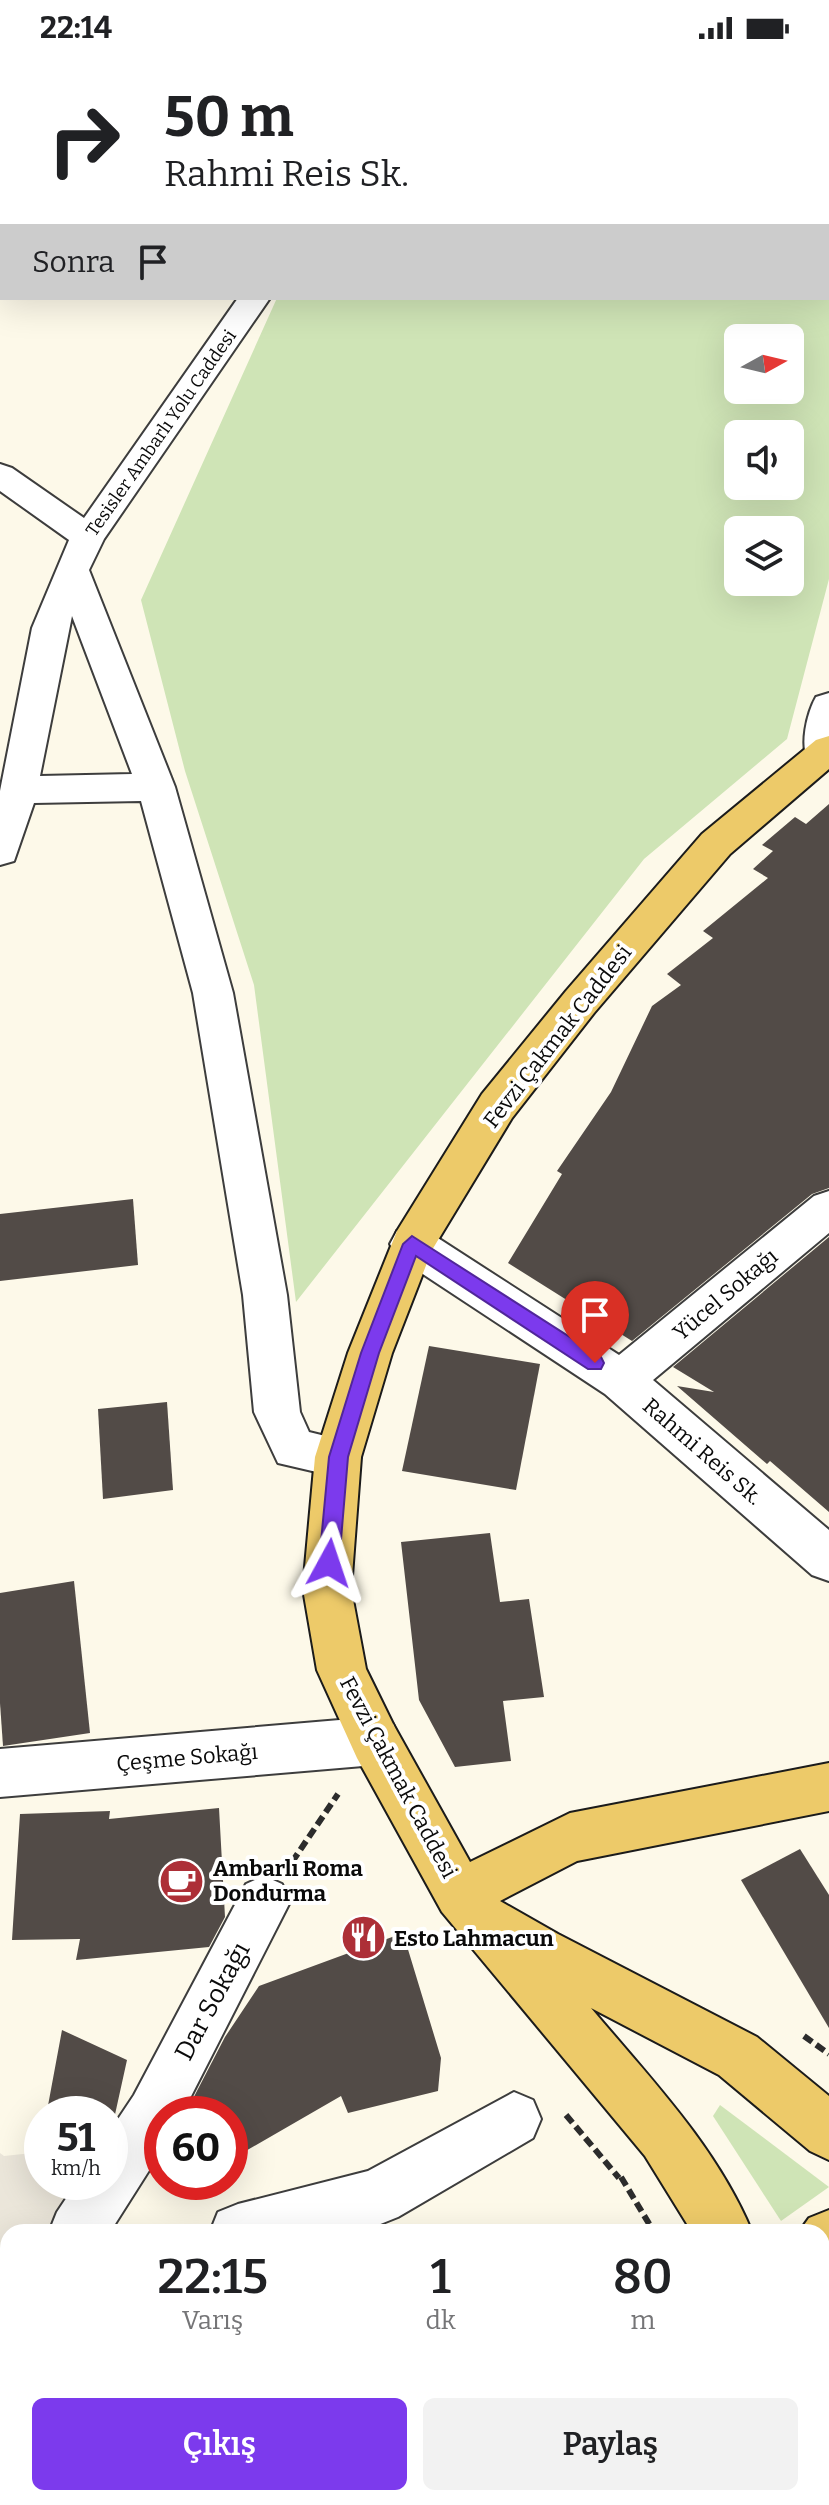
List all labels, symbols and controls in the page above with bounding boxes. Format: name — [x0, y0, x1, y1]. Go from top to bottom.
text: 22:14 — [40, 10, 112, 46]
text: 50 m — [164, 84, 294, 151]
icon: right — [32, 88, 136, 192]
text: Rahmi Reis Sk. — [164, 152, 409, 196]
icon: arrive — [131, 240, 175, 284]
text: Sonra — [32, 244, 115, 280]
north arrow — [724, 324, 804, 404]
map controls — [724, 324, 804, 596]
street label: Tesisler Ambarlı Yolu Caddesi — [81, 326, 241, 540]
button: sound — [724, 420, 804, 500]
button: layers — [724, 516, 804, 596]
street label: Fevzi Çakmak Caddesi — [478, 939, 637, 1133]
street label: Yücel Sokağı — [667, 1243, 783, 1346]
pin — [561, 1281, 629, 1363]
icon: arrive — [573, 1293, 617, 1337]
street label: Rahmi Reis Sk. — [637, 1392, 768, 1511]
position arrow — [287, 1521, 371, 1605]
street label: Fevzi Çakmak Caddesi — [334, 1672, 463, 1883]
street label: Çeşme Sokağı — [115, 1738, 259, 1777]
place label: Ambarlı Roma Dondurma — [213, 1855, 363, 1907]
cafe icon: Ambarlı Roma Dondurma — [158, 1857, 206, 1905]
restaurant icon: Esto Lahmacun — [339, 1914, 387, 1962]
place label: Esto Lahmacun — [394, 1925, 554, 1952]
street label: Dar Sokağı — [168, 1937, 257, 2066]
speed limit sign: 60 — [144, 2096, 248, 2200]
text: 51 — [57, 2114, 95, 2162]
text: km/h — [51, 2156, 101, 2180]
text: 22:15 — [157, 2248, 268, 2306]
text: 1 — [430, 2248, 451, 2306]
text: 80 — [613, 2248, 673, 2306]
text: Varış — [182, 2305, 244, 2336]
text: dk — [426, 2305, 456, 2336]
text: m — [630, 2305, 655, 2336]
button: Çıkış — [32, 2398, 407, 2490]
button: Paylaş — [423, 2398, 798, 2490]

